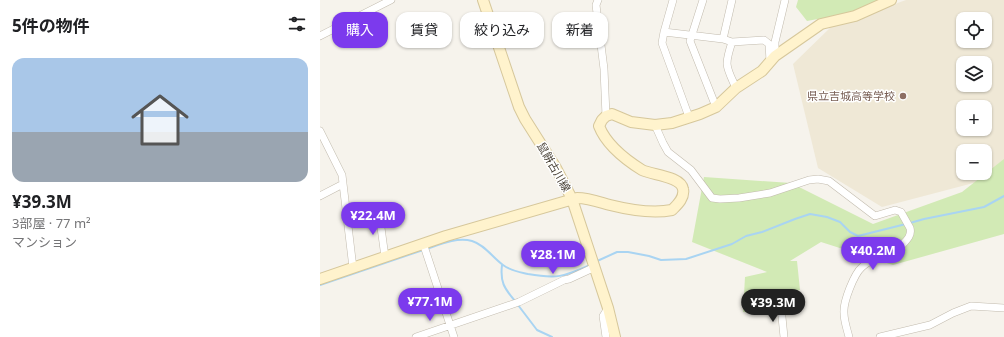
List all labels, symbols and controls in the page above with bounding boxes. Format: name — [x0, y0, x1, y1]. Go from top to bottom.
chip: 購入 — [332, 12, 388, 48]
chip: 賃貸 — [396, 12, 452, 48]
chip: 絞り込み — [460, 12, 544, 48]
chip: 新着 — [552, 12, 608, 48]
map controls — [956, 12, 992, 180]
button: locate — [956, 12, 992, 48]
icon: filters — [286, 13, 308, 35]
text: 5件の物件 — [12, 14, 90, 37]
button: layers — [956, 56, 992, 92]
icon: home — [124, 84, 196, 156]
place label: 県立吉城高等学校 — [807, 88, 895, 103]
marker: 県立吉城高等学校 — [898, 91, 908, 101]
button: + — [956, 100, 992, 136]
street label: 鼠餅古川線 — [534, 139, 575, 194]
button: − — [956, 144, 992, 180]
text: ¥39.3M — [12, 190, 72, 213]
pin: ¥22.4M — [340, 202, 406, 236]
text: ¥22.4M — [350, 206, 396, 224]
text: 3部屋 · 77 m² — [12, 214, 91, 232]
text: マンション — [12, 233, 77, 251]
pin: ¥40.2M — [840, 237, 906, 271]
pin: ¥28.1M — [520, 241, 586, 275]
text: ¥40.2M — [850, 241, 896, 259]
text: ¥28.1M — [530, 245, 576, 263]
pin: ¥77.1M — [397, 288, 463, 322]
pin: ¥39.3M — [740, 289, 806, 323]
text: ¥77.1M — [407, 292, 453, 310]
text: ¥39.3M — [750, 293, 796, 311]

